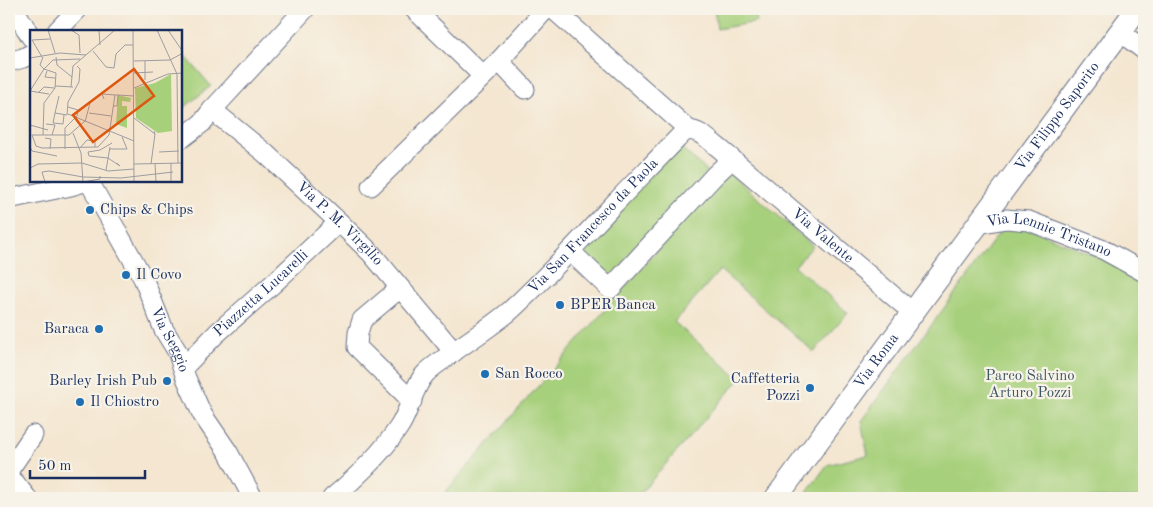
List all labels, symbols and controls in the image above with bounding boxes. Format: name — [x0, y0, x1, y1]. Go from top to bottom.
inset map — [30, 30, 182, 182]
street label: Via Filippo Saporito — [1013, 59, 1103, 174]
street label: Via San Francesco da Paola — [525, 155, 662, 297]
street label: Via P. M. Virgilio — [293, 179, 386, 268]
place label: Chips & Chips — [100, 203, 193, 218]
marker: Chips & Chips — [84, 204, 96, 216]
street label: Via Valente — [789, 206, 856, 266]
street label: Via Lennie Tristano — [985, 211, 1114, 260]
street label: Piazzetta Lucarelli — [211, 247, 311, 340]
place label: Il Covo — [136, 268, 182, 283]
marker: Il Covo — [120, 269, 132, 281]
place label: BPER Banca — [570, 298, 656, 313]
marker: BPER Banca — [554, 299, 566, 311]
street label: Via Seggio — [148, 305, 191, 374]
place label: Baraca — [44, 322, 90, 337]
marker: Baraca — [93, 323, 105, 335]
street label: Via Roma — [852, 330, 902, 391]
place label: San Rocco — [495, 367, 563, 382]
marker: San Rocco — [479, 368, 491, 380]
park label: Parco Salvino Arturo Pozzi — [985, 369, 1075, 401]
place label: Caffetteria Pozzi — [731, 372, 801, 404]
place label: Barley Irish Pub — [49, 374, 157, 389]
marker: Barley Irish Pub — [161, 375, 173, 387]
marker: Caffetteria Pozzi — [804, 382, 816, 394]
place label: Il Chiostro — [90, 395, 159, 410]
marker: Il Chiostro — [74, 396, 86, 408]
scale bar — [30, 447, 145, 479]
text: 50 m — [38, 459, 72, 474]

